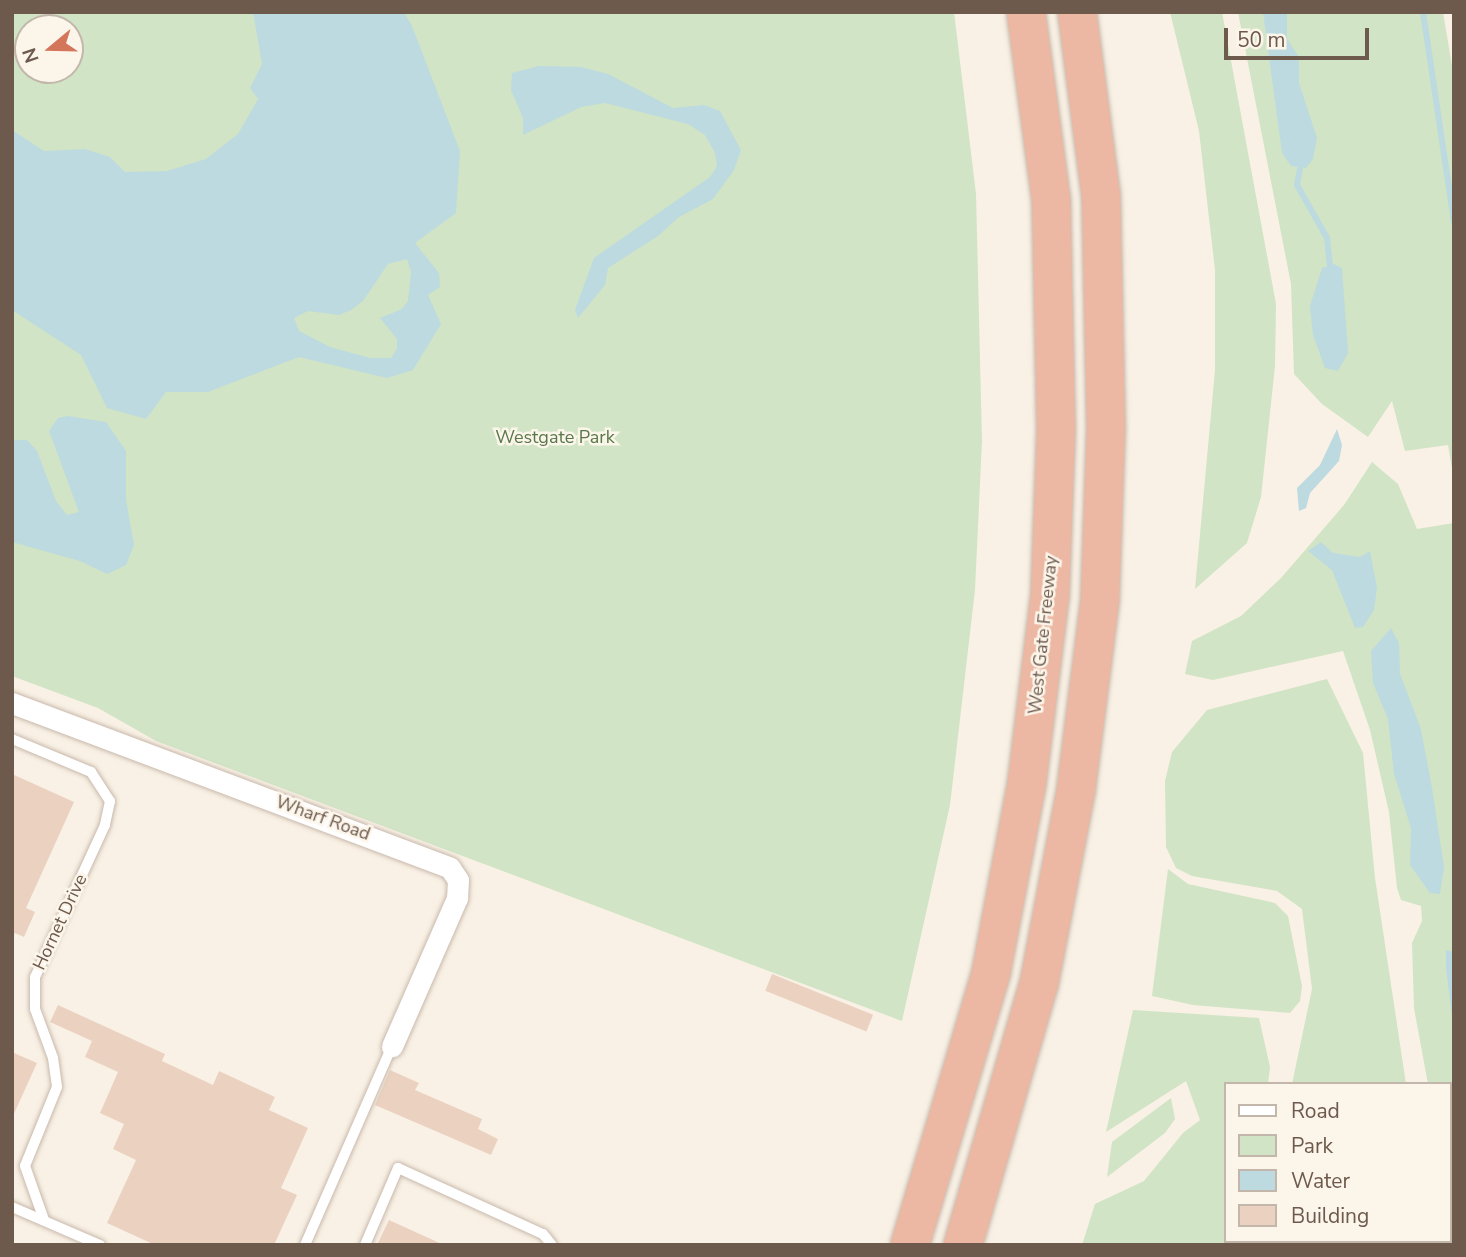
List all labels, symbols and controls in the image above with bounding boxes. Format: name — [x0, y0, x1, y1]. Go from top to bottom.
north arrow — [14, 14, 84, 84]
scale bar — [1228, 14, 1373, 58]
text: 50 m — [1237, 26, 1286, 54]
text: N — [16, 44, 46, 66]
park label: Westgate Park — [495, 426, 615, 448]
street label: West Gate Freeway — [1024, 555, 1062, 715]
street label: Wharf Road — [273, 791, 373, 845]
street label: Hornet Drive — [28, 871, 92, 973]
legend — [1224, 1082, 1452, 1243]
text: Road — [1291, 1097, 1340, 1125]
text: Park — [1291, 1132, 1333, 1160]
text: Water — [1291, 1167, 1350, 1195]
text: Building — [1291, 1202, 1369, 1230]

